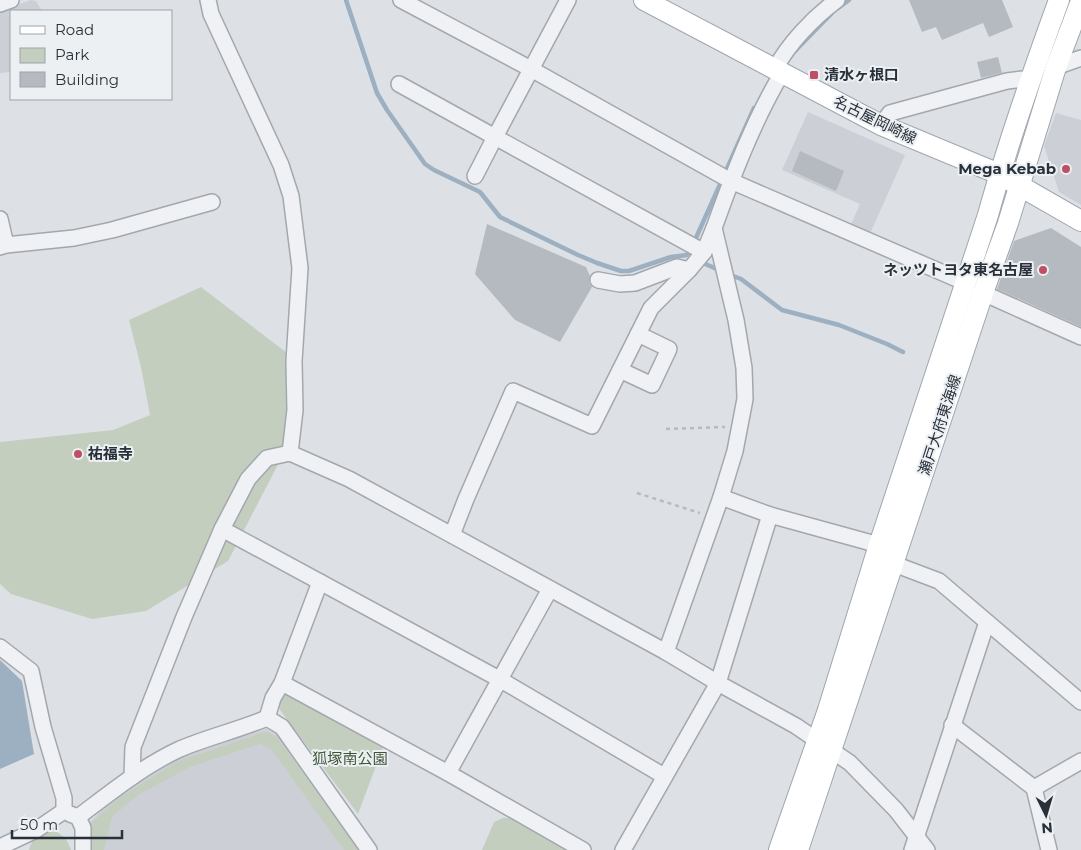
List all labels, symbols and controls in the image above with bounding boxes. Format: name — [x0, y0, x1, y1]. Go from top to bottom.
legend — [10, 10, 172, 100]
text: Road — [55, 20, 94, 39]
text: Park — [55, 45, 89, 64]
place label: 清水ヶ根口 — [824, 65, 899, 84]
marker: 清水ヶ根口 — [808, 69, 820, 81]
text: Building — [55, 70, 119, 89]
street label: 名古屋岡崎線 — [831, 91, 920, 148]
place label: Mega Kebab — [958, 159, 1056, 178]
marker: Mega Kebab — [1060, 163, 1072, 175]
place label: ネッツトヨタ東名古屋 — [883, 260, 1033, 279]
marker: ネッツトヨタ東名古屋 — [1037, 264, 1049, 276]
street label: 瀬戸大府東海線 — [914, 372, 965, 478]
place label: 祐福寺 — [87, 444, 133, 463]
marker: 祐福寺 — [72, 448, 84, 460]
park label: 狐塚南公園 — [312, 749, 388, 768]
north arrow — [1021, 790, 1071, 840]
scale bar — [12, 808, 122, 840]
text: 50 m — [20, 815, 58, 834]
text: N — [1041, 818, 1054, 837]

